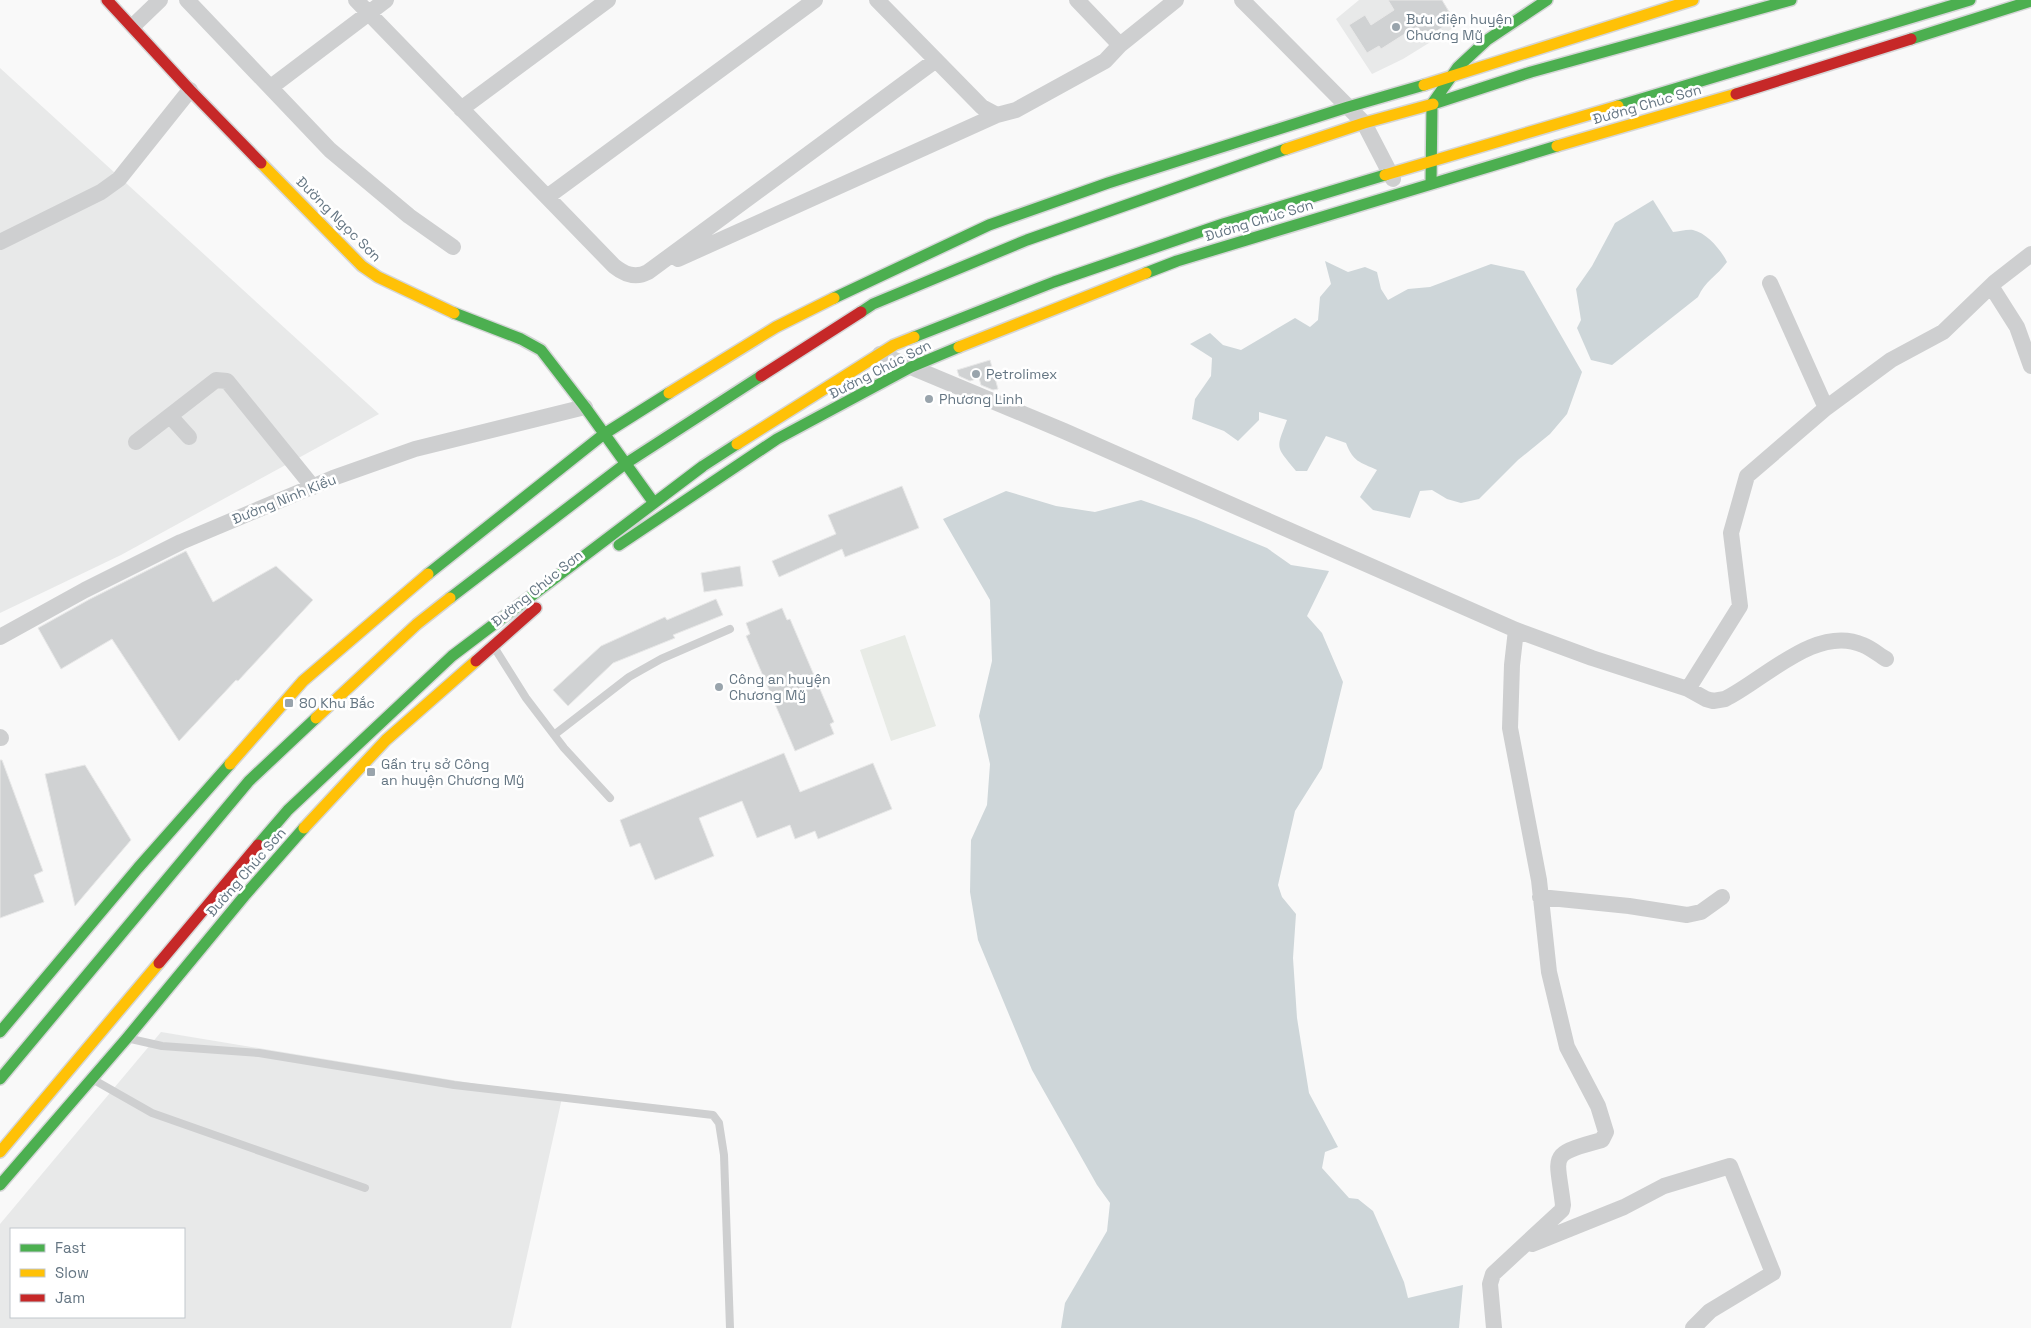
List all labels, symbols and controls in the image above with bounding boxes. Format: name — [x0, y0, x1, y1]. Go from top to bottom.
place label: Bưu điện huyện Chương Mỹ — [1406, 10, 1512, 44]
marker: Bưu điện huyện Chương Mỹ — [1390, 21, 1402, 33]
street label: Đường Chúc Sơn — [1591, 80, 1703, 128]
street label: Đường Ngọc Sơn — [293, 173, 385, 265]
street label: Đường Chúc Sơn — [1203, 195, 1315, 245]
street label: Đường Chúc Sơn — [826, 336, 934, 402]
place label: Petrolimex — [986, 365, 1057, 383]
marker: Petrolimex — [970, 368, 982, 380]
place label: Phương Linh — [939, 390, 1023, 408]
marker: Phương Linh — [923, 393, 935, 405]
street label: Đường Ninh Kiều — [229, 470, 339, 528]
street label: Đường Chúc Sơn — [488, 546, 586, 630]
place label: Công an huyện Chương Mỹ — [729, 670, 831, 704]
marker: Công an huyện Chương Mỹ — [713, 681, 725, 693]
place label: 80 Khu Bắc — [299, 694, 375, 712]
marker: 80 Khu Bắc — [283, 697, 295, 709]
place label: Gần trụ sở Công an huyện Chương Mỹ — [381, 755, 524, 789]
marker: Gần trụ sở Công an huyện Chương Mỹ — [365, 766, 377, 778]
street label: Đường Chúc Sơn — [202, 824, 290, 920]
legend — [10, 1228, 185, 1318]
text: Fast — [55, 1238, 86, 1257]
text: Slow — [55, 1263, 89, 1282]
text: Jam — [55, 1288, 85, 1307]

